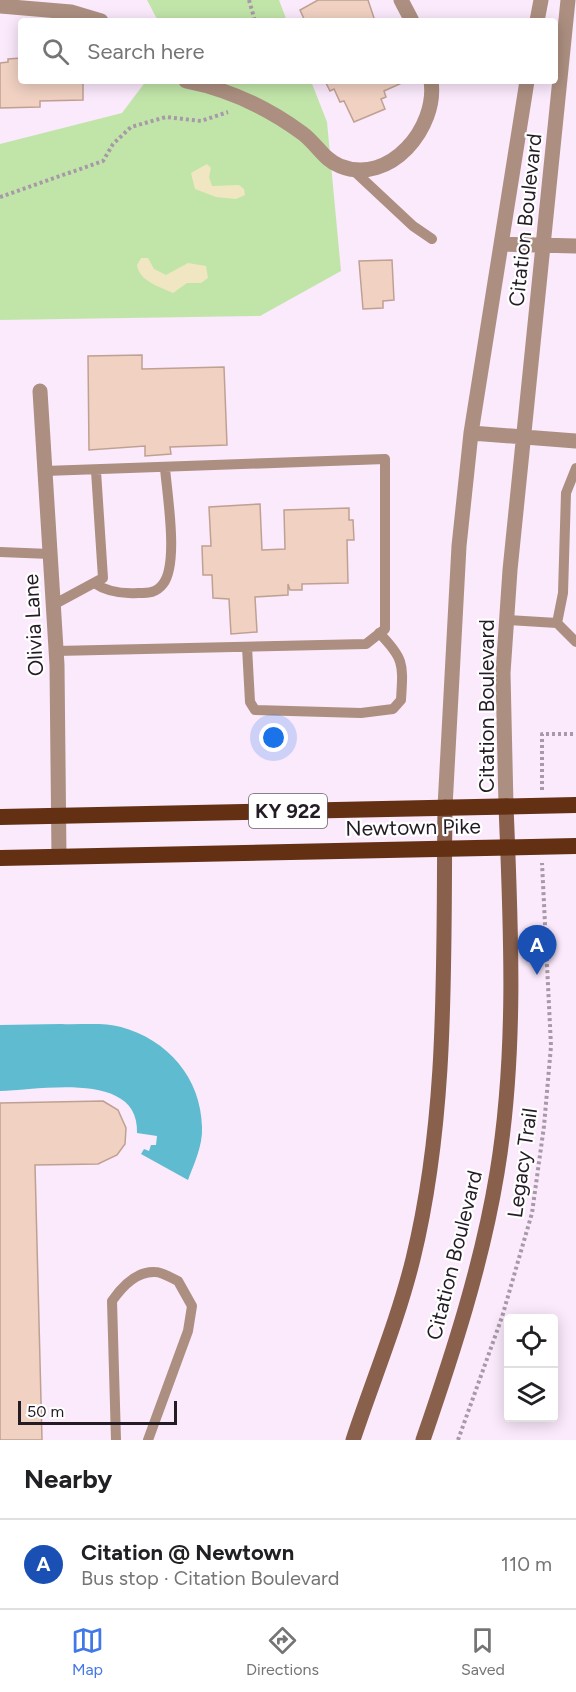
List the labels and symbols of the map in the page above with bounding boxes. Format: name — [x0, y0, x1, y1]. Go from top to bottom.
street label: Citation Boulevard — [503, 132, 547, 308]
street label: Olivia Lane — [18, 573, 48, 677]
street label: Citation Boulevard — [474, 619, 499, 793]
your location — [259, 723, 288, 752]
road number: KY 922 — [249, 794, 327, 828]
street label: Newtown Pike — [345, 813, 481, 841]
pin: A — [518, 926, 556, 975]
street label: Legacy Trail — [502, 1106, 542, 1220]
street label: Citation Boulevard — [421, 1168, 487, 1342]
scale bar — [18, 1398, 177, 1426]

